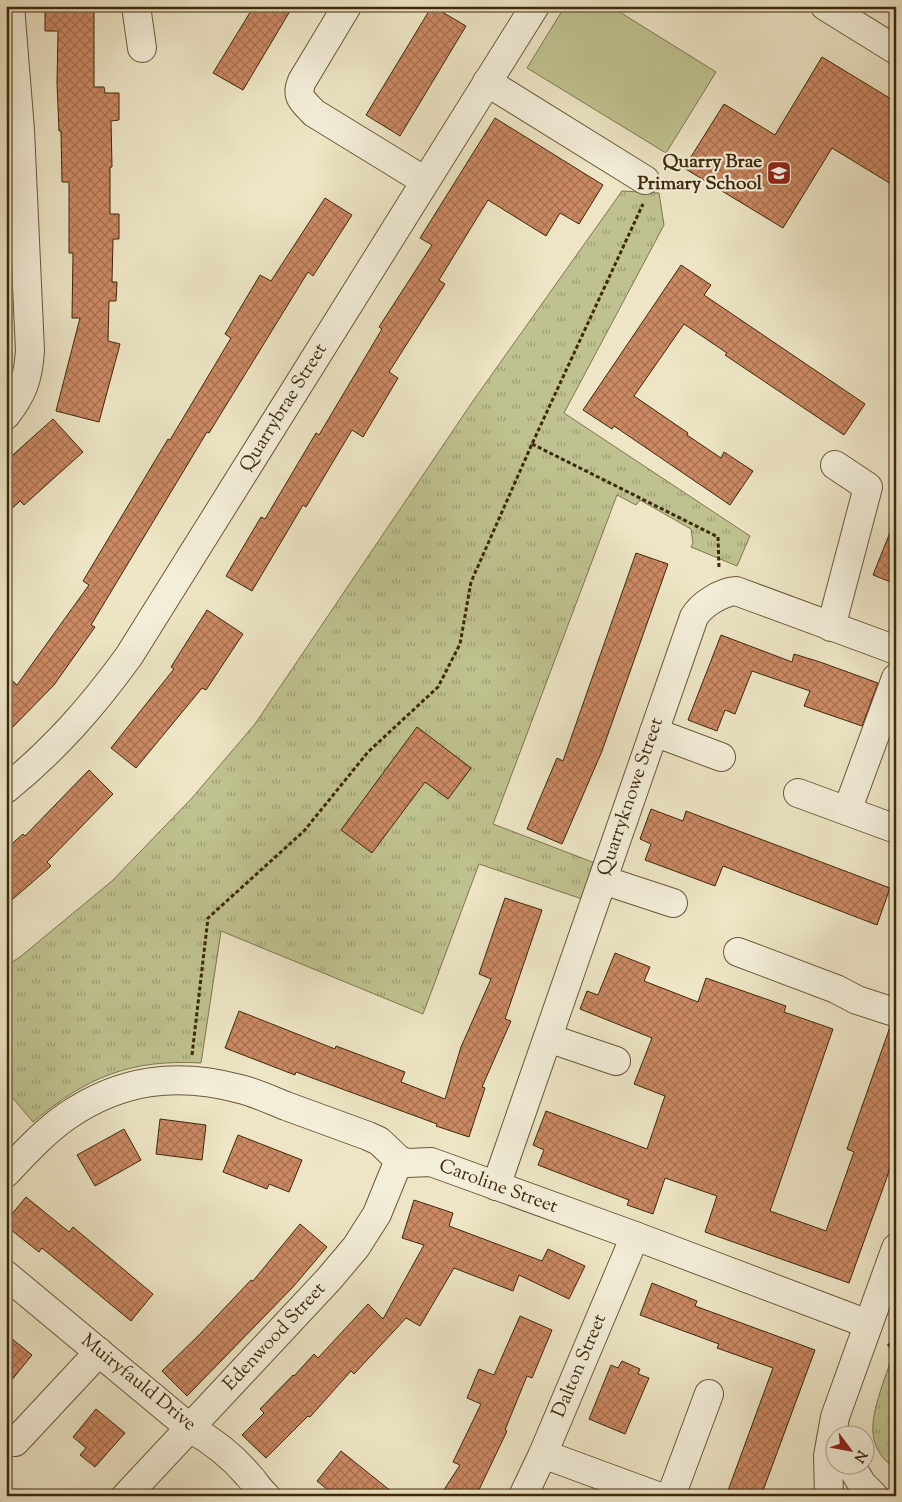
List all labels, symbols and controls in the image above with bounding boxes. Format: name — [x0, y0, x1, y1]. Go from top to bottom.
place label: Quarry Brae Primary School — [637, 149, 763, 198]
school or university icon: Quarry Brae Primary School — [766, 160, 792, 186]
street label: Quarrybrae Street — [234, 338, 335, 477]
street label: Quarryknowe Street — [591, 714, 671, 880]
street label: Caroline Street — [435, 1153, 562, 1221]
street label: Edenwood Street — [217, 1276, 333, 1397]
street label: Dalton Street — [546, 1310, 614, 1422]
street label: Muiryfauld Drive — [74, 1328, 202, 1438]
north arrow — [824, 1424, 874, 1474]
text: N — [848, 1446, 871, 1466]

